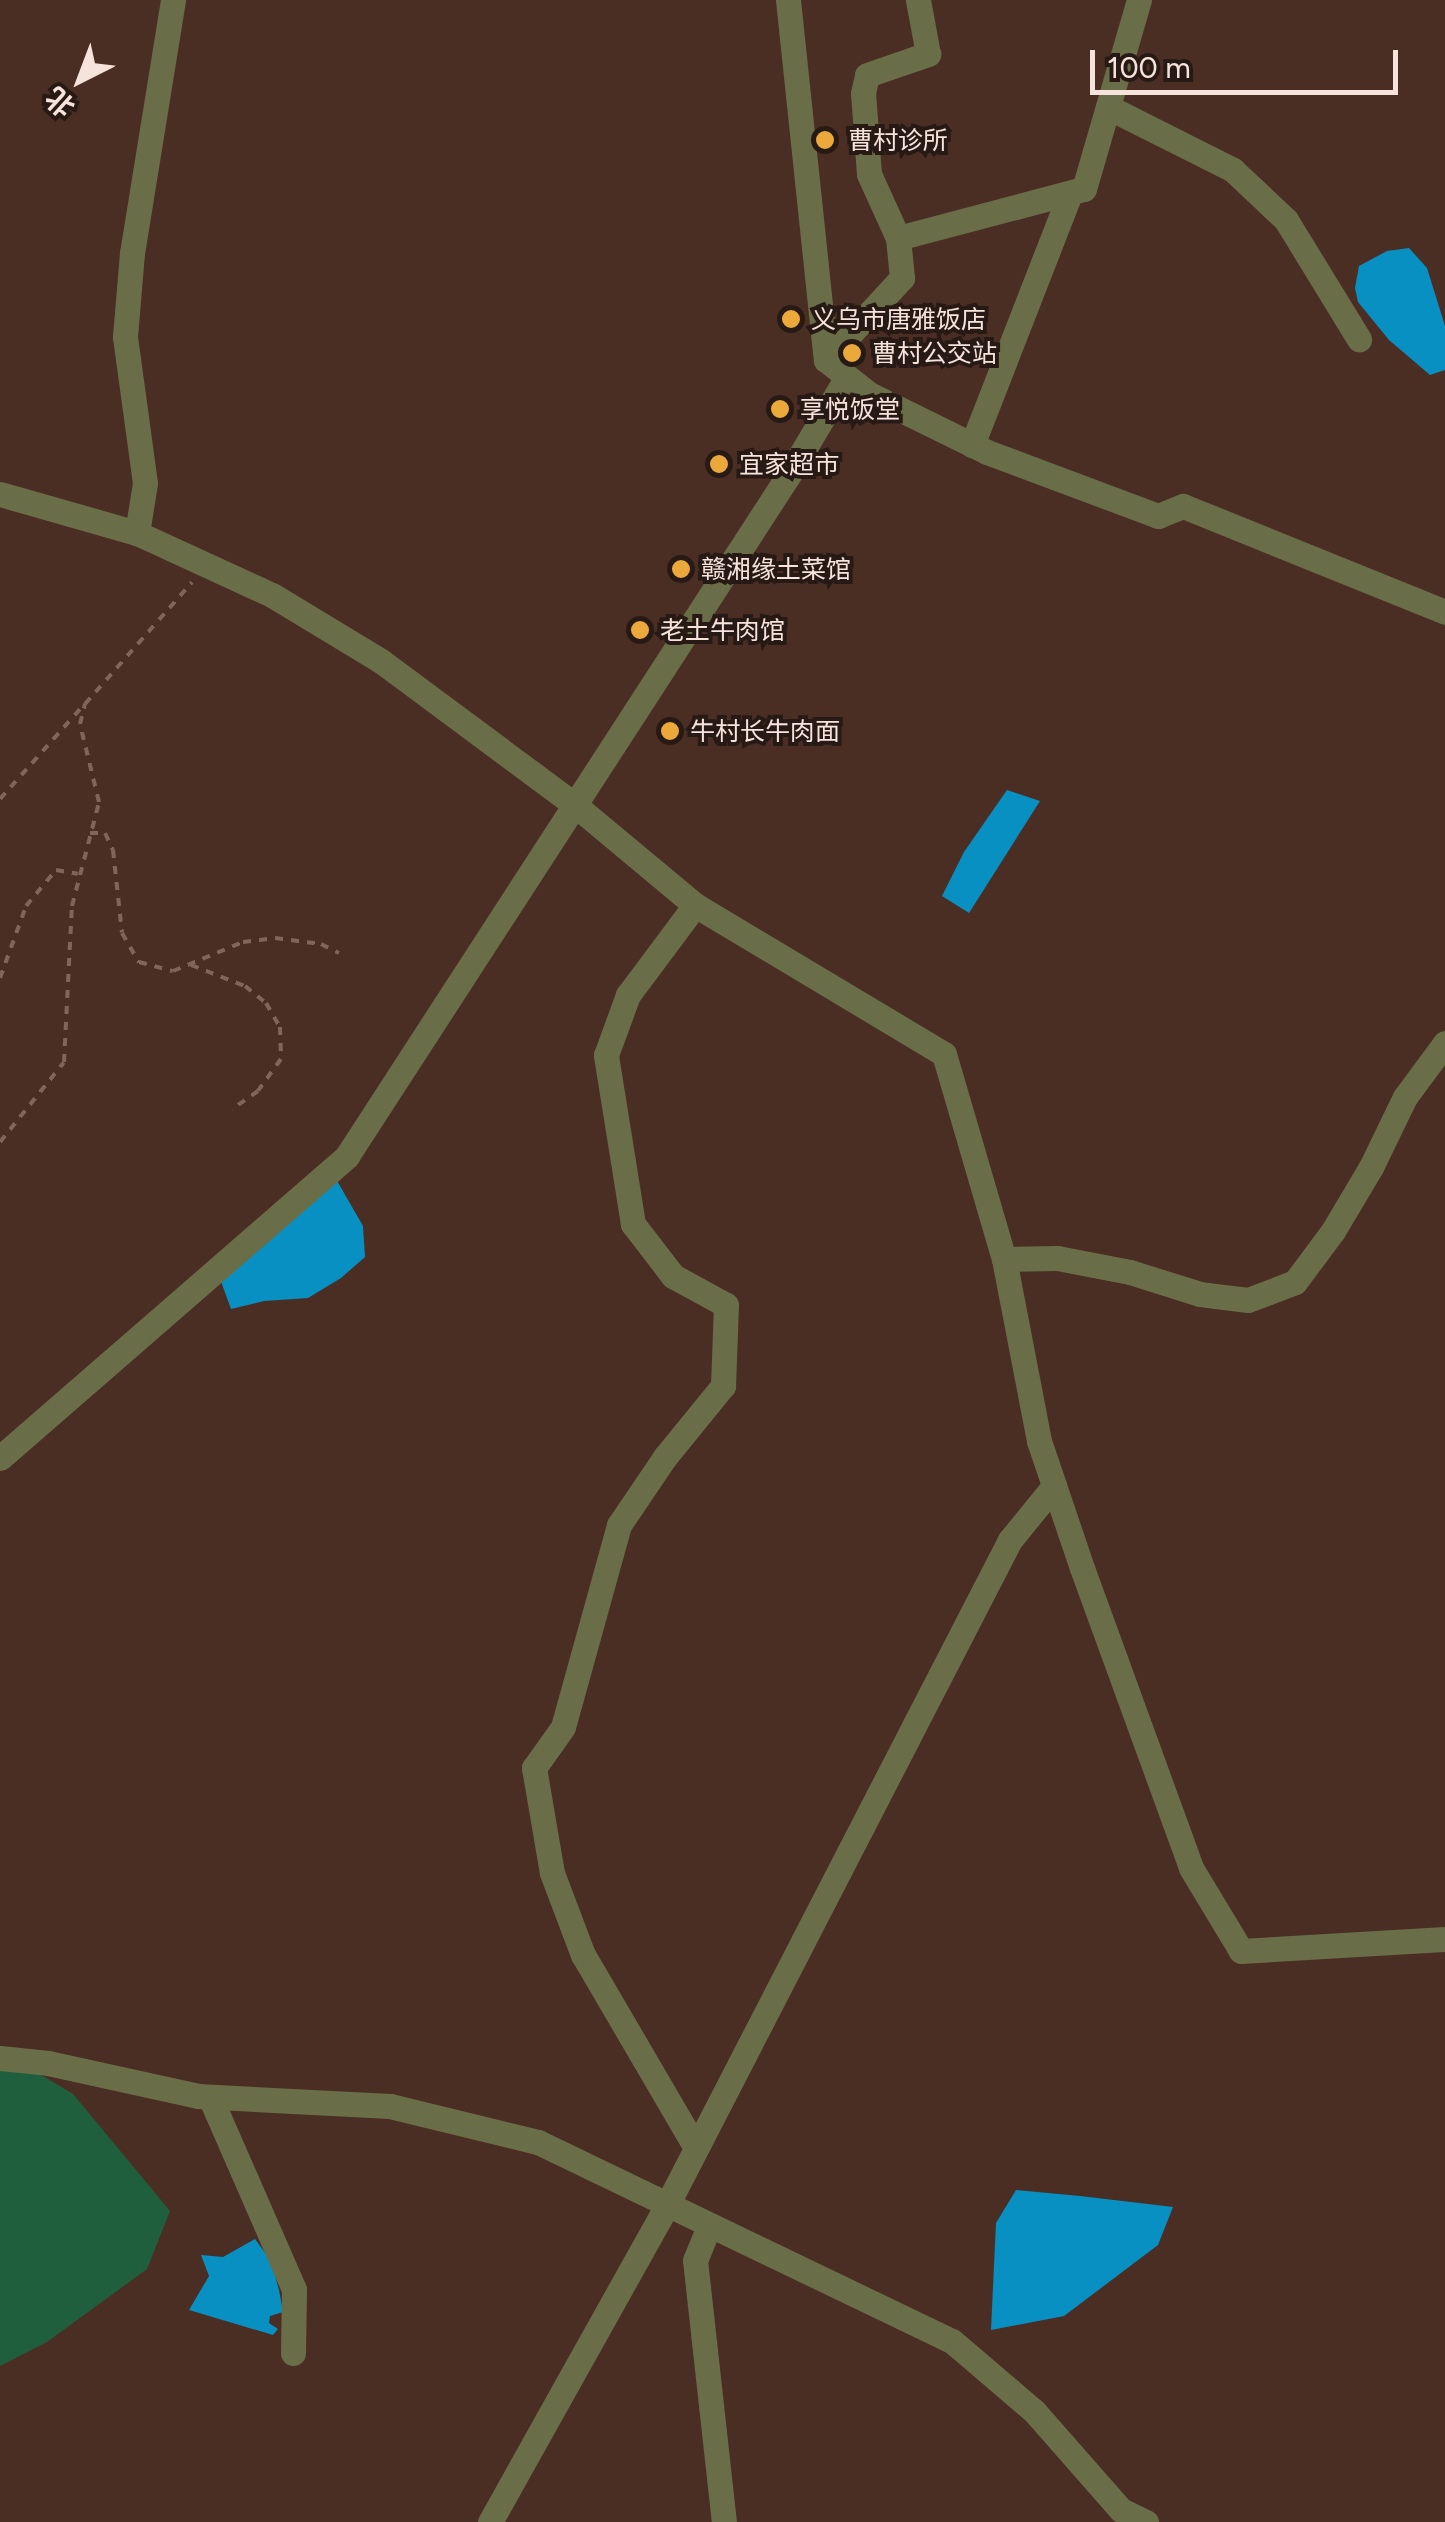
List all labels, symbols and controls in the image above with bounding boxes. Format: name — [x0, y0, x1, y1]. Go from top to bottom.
north arrow — [30, 30, 130, 130]
scale bar — [1095, 30, 1402, 92]
text: 100 m — [1107, 49, 1191, 86]
text: 北 — [38, 80, 82, 124]
place label: 曹村诊所 — [848, 125, 948, 155]
marker: 曹村诊所 — [812, 127, 838, 153]
place label: 义乌市唐雅饭店 — [811, 304, 986, 334]
marker: 义乌市唐雅饭店 — [780, 308, 802, 330]
place label: 曹村公交站 — [872, 338, 997, 368]
marker: 曹村公交站 — [841, 342, 863, 364]
place label: 享悦饭堂 — [800, 394, 900, 424]
marker: 享悦饭堂 — [769, 398, 791, 420]
place label: 宜家超市 — [739, 449, 839, 479]
marker: 宜家超市 — [708, 453, 730, 475]
place label: 赣湘缘土菜馆 — [701, 554, 851, 584]
marker: 赣湘缘土菜馆 — [670, 558, 692, 580]
place label: 老土牛肉馆 — [660, 615, 785, 645]
marker: 老土牛肉馆 — [629, 619, 651, 641]
place label: 牛村长牛肉面 — [690, 716, 840, 746]
marker: 牛村长牛肉面 — [659, 720, 681, 742]

